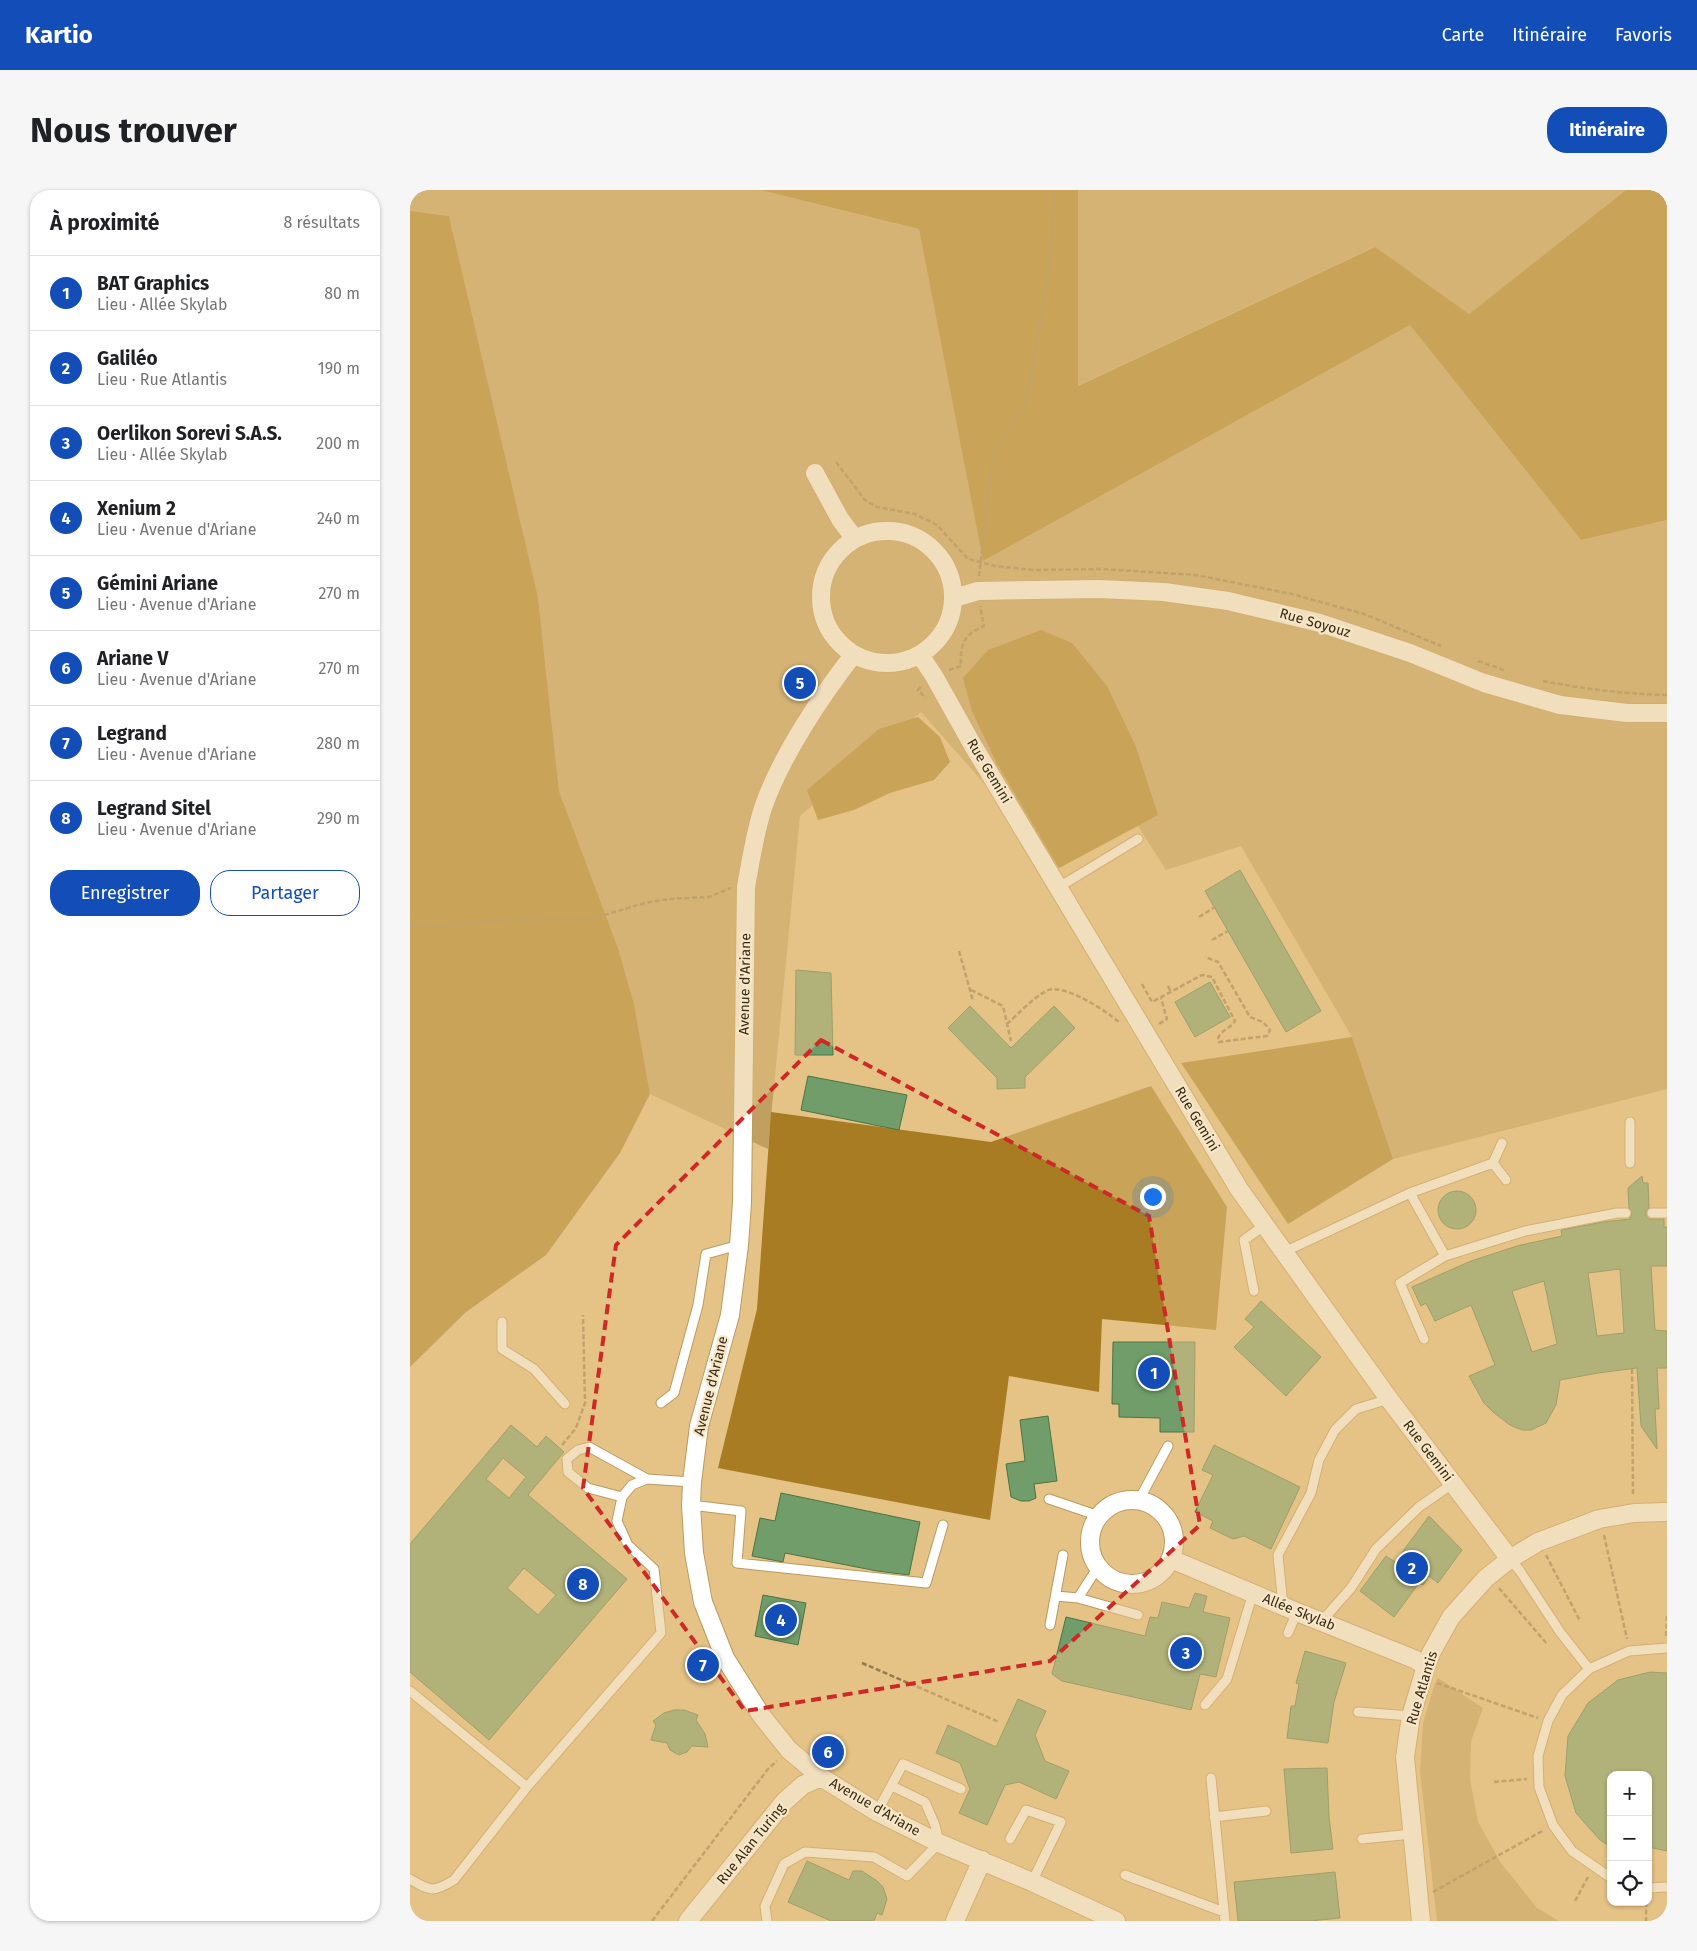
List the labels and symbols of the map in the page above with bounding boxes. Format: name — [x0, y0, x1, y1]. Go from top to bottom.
street label: Rue Soyouz — [1278, 605, 1352, 641]
pin: 5 — [784, 664, 816, 702]
street label: Rue Gemini — [963, 736, 1015, 806]
street label: Avenue d'Ariane — [736, 933, 754, 1035]
street label: Rue Gemini — [1171, 1084, 1223, 1154]
your location — [1140, 1184, 1166, 1210]
street label: Avenue d'Ariane — [690, 1334, 732, 1438]
pin: 1 — [1138, 1354, 1170, 1392]
street label: Rue Gemini — [1399, 1417, 1457, 1485]
pin: 2 — [1396, 1549, 1428, 1587]
pin: 8 — [567, 1565, 599, 1603]
street label: Allée Skylab — [1260, 1590, 1338, 1634]
pin: 4 — [765, 1601, 797, 1639]
pin: 3 — [1170, 1634, 1202, 1672]
pin: 7 — [687, 1646, 719, 1684]
street label: Rue Atlantis — [1403, 1649, 1441, 1727]
pin: 6 — [812, 1733, 844, 1771]
street label: Avenue d'Ariane — [827, 1774, 923, 1840]
street label: Rue Alan Turing — [713, 1800, 789, 1888]

